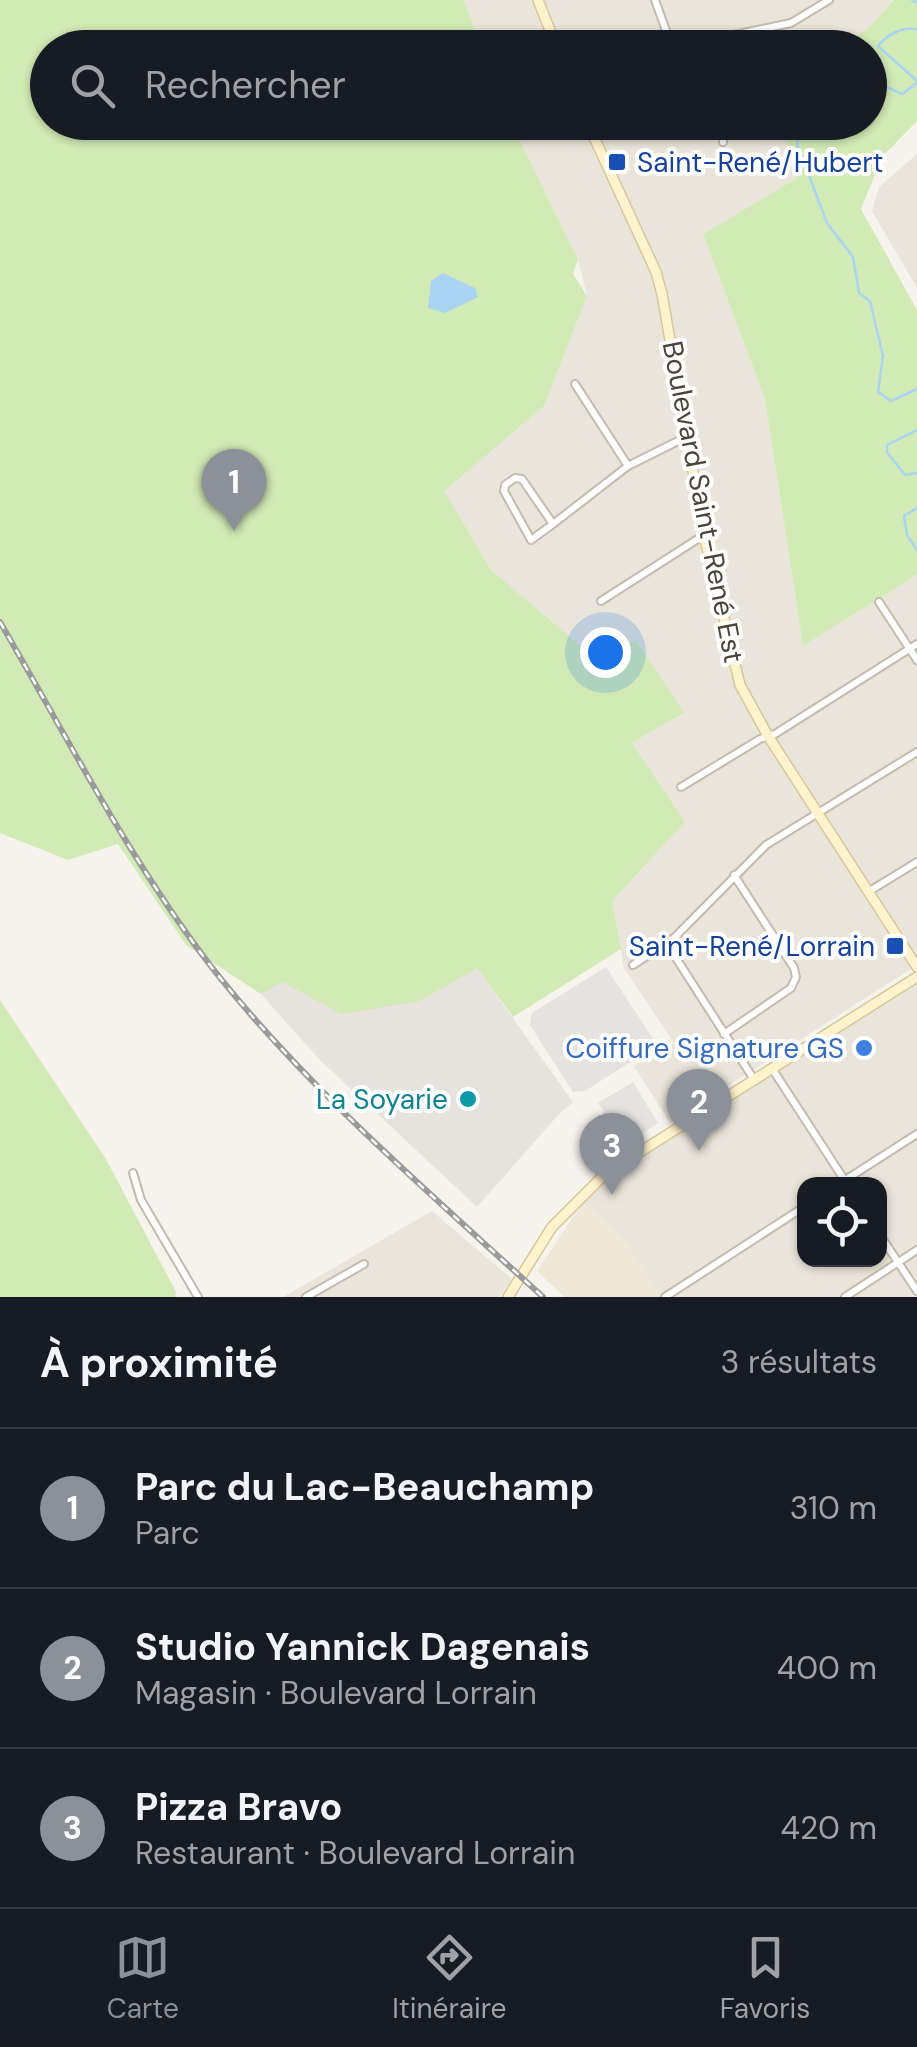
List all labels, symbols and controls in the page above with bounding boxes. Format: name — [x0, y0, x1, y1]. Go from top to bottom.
search box — [30, 30, 887, 140]
icon: search — [65, 58, 120, 113]
text: Rechercher — [145, 60, 346, 110]
place label: Saint-René/Hubert — [637, 144, 884, 181]
marker: Saint-René/Hubert — [606, 151, 628, 173]
street label: Boulevard Saint-René Est — [654, 338, 752, 666]
pin: 1 — [202, 448, 266, 531]
your location — [580, 627, 631, 678]
place label: Saint-René/Lorrain — [629, 928, 875, 965]
marker: Saint-René/Lorrain — [884, 935, 906, 957]
place label: Coiffure Signature GS — [565, 1030, 844, 1067]
marker: Coiffure Signature GS — [853, 1037, 875, 1059]
pin: 2 — [666, 1068, 732, 1151]
place label: La Soyarie — [316, 1081, 448, 1118]
marker: La Soyarie — [457, 1088, 479, 1110]
pin: 3 — [580, 1112, 644, 1195]
map controls — [797, 1177, 887, 1267]
button: locate — [797, 1177, 887, 1267]
text: À proximité — [40, 1335, 278, 1390]
text: 3 résultats — [721, 1341, 877, 1383]
text: Parc du Lac-Beauchamp — [135, 1462, 595, 1512]
text: 1 — [67, 1487, 78, 1529]
text: 310 m — [790, 1487, 877, 1529]
text: Parc — [135, 1512, 200, 1554]
text: Studio Yannick Dagenais — [135, 1622, 590, 1672]
text: 2 — [63, 1647, 82, 1689]
text: 400 m — [777, 1647, 877, 1689]
text: Magasin · Boulevard Lorrain — [135, 1672, 537, 1714]
text: Pizza Bravo — [135, 1782, 342, 1832]
text: 3 — [63, 1807, 82, 1849]
text: 420 m — [781, 1807, 877, 1849]
text: Restaurant · Boulevard Lorrain — [135, 1832, 575, 1874]
tab: Carte — [107, 1930, 179, 2027]
tab: Itinéraire — [392, 1930, 506, 2027]
tab: Favoris — [720, 1930, 810, 2027]

